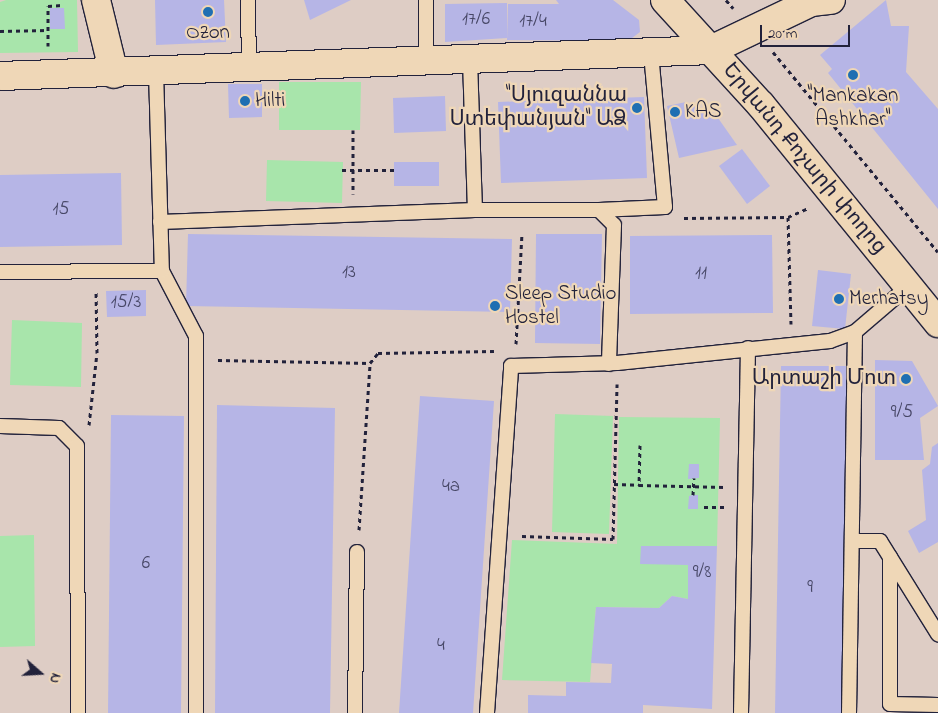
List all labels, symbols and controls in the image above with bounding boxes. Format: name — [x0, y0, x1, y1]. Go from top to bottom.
marker: Ozon — [202, 6, 214, 18]
house number: 17/6 — [462, 9, 490, 31]
house number: 17/4 — [519, 11, 547, 33]
scale bar — [763, 15, 853, 47]
place label: Ozon — [186, 20, 230, 46]
text: 20 m — [768, 23, 797, 45]
street label: Երվանդ Քոչարի փողոց — [717, 58, 891, 260]
marker: "Mankakan Ashkhar" — [847, 69, 859, 81]
place label: "Սյուզաննա Ստեփանյան" ԱՁ — [450, 83, 627, 133]
place label: "Mankakan Ashkhar" — [808, 83, 898, 133]
place label: Hilti — [255, 88, 285, 114]
marker: Hilti — [239, 95, 251, 107]
place label: KAS — [685, 99, 722, 125]
marker: "Սյուզաննա Ստեփանյան" ԱՁ — [631, 102, 643, 114]
marker: KAS — [669, 106, 681, 118]
house number: 15 — [53, 199, 69, 221]
house number: 13 — [342, 262, 356, 284]
house number: 11 — [695, 263, 707, 285]
place label: Sleep Studio Hostel — [505, 281, 616, 331]
place label: Merhatsy — [849, 286, 928, 312]
house number: 15/3 — [111, 292, 141, 314]
marker: Merhatsy — [833, 293, 845, 305]
marker: Sleep Studio Hostel — [489, 300, 501, 312]
place label: Արտաշի Մոտ — [752, 366, 896, 392]
marker: Արտաշի Մոտ — [900, 373, 912, 385]
house number: 9/5 — [891, 402, 913, 424]
house number: 4a — [442, 476, 460, 498]
house number: 6 — [142, 553, 150, 575]
house number: 9/8 — [693, 562, 711, 584]
house number: 9 — [807, 577, 813, 599]
house number: 4 — [437, 635, 445, 657]
north arrow — [15, 648, 65, 698]
text: N — [43, 670, 66, 686]

